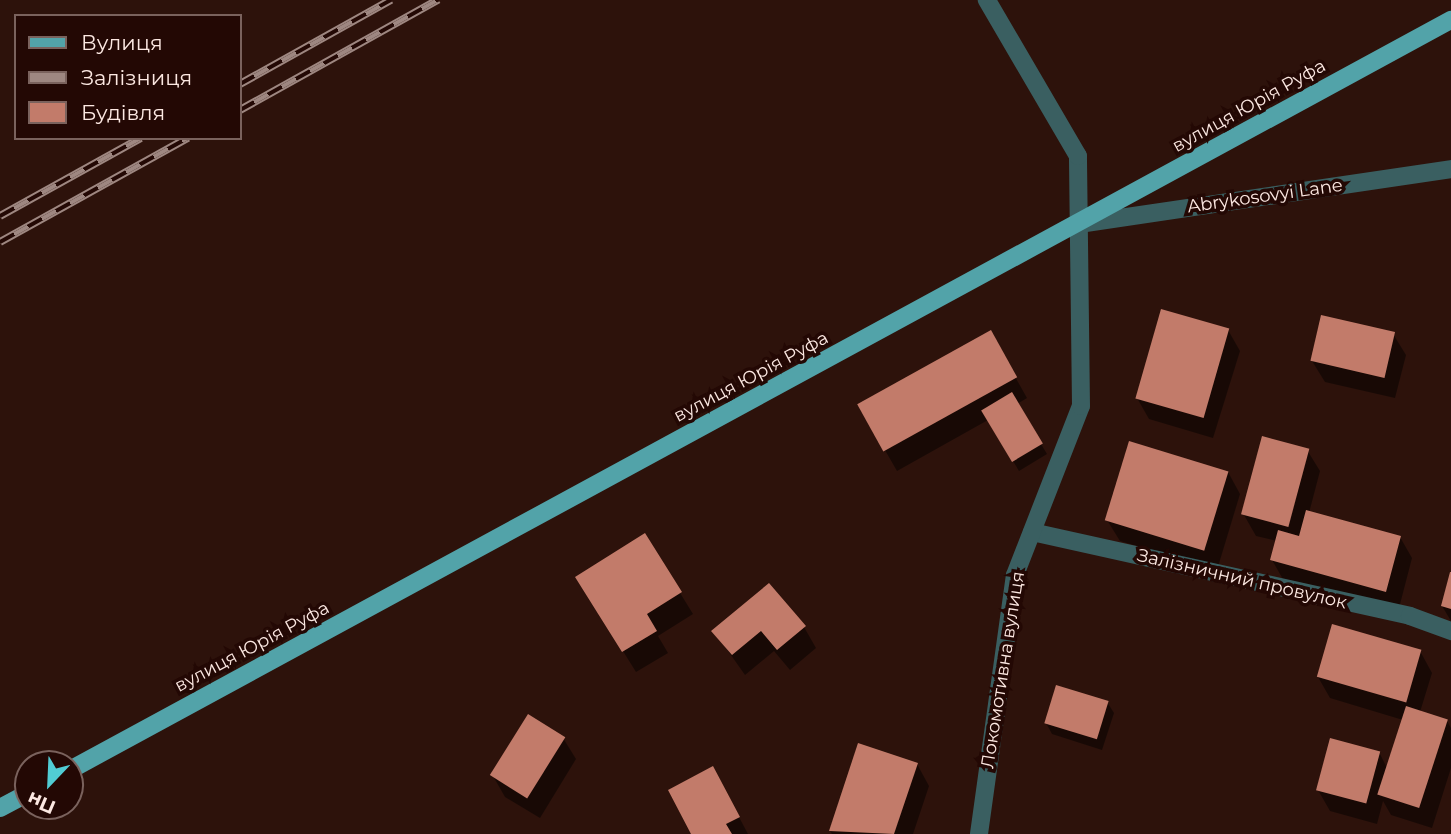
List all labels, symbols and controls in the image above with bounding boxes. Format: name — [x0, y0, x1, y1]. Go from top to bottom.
legend — [14, 14, 242, 140]
text: Вулиця — [81, 30, 163, 55]
street label: вулиця Юрія Руфа — [1169, 55, 1329, 157]
text: Залізниця — [81, 65, 192, 90]
text: Будівля — [81, 100, 165, 125]
street label: Abrykosovyi Lane — [1186, 174, 1344, 218]
street label: вулиця Юрія Руфа — [670, 327, 832, 427]
street label: Залізничний провулок — [1135, 544, 1349, 614]
street label: Локомотивна вулиця — [977, 570, 1029, 770]
street label: вулиця Юрія Руфа — [171, 597, 333, 697]
north arrow — [14, 750, 84, 820]
text: Пн — [24, 787, 59, 819]

